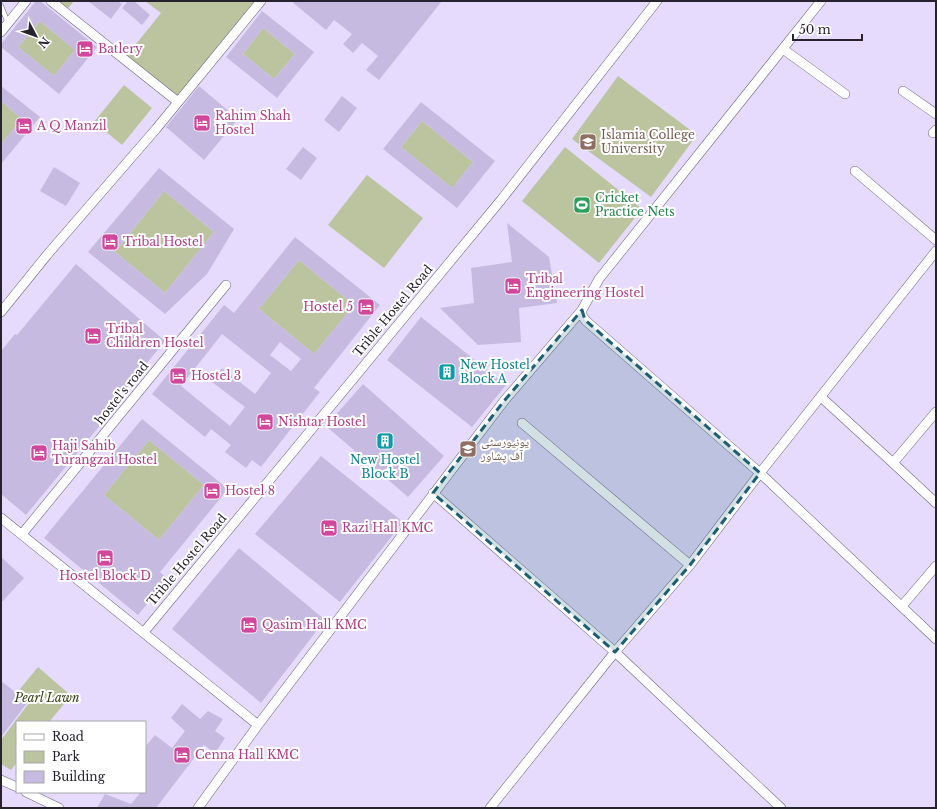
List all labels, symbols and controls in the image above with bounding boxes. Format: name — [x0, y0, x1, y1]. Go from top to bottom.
north arrow — [16, 16, 56, 56]
scale bar — [793, 16, 862, 42]
text: 50 m — [799, 22, 831, 37]
text: N — [34, 34, 52, 52]
hotel icon: Batlery — [75, 39, 95, 59]
place label: Batlery — [98, 41, 143, 56]
place label: Rahim Shah Hostel — [215, 108, 291, 137]
hotel icon: Rahim Shah Hostel — [192, 113, 212, 133]
hotel icon: A Q Manzil — [14, 116, 34, 136]
place label: A Q Manzil — [36, 118, 107, 133]
place label: Islamia College University — [601, 127, 695, 156]
school or university icon: Islamia College University — [578, 132, 598, 152]
place label: Cricket Practice Nets — [595, 190, 675, 219]
sports icon: Cricket Practice Nets — [572, 195, 592, 215]
hotel icon: Tribal Hostel — [100, 232, 120, 252]
place label: Tribal Hostel — [123, 234, 203, 249]
street label: Trible Hostel Road — [350, 262, 435, 360]
place label: Tribal Engineering Hostel — [526, 271, 644, 300]
hotel icon: Tribal Engineering Hostel — [503, 276, 523, 296]
hotel icon: Hostel 5 — [356, 297, 376, 317]
place label: Hostel 5 — [303, 299, 353, 314]
place label: Tribal Children Hostel — [106, 321, 204, 350]
hotel icon: Tribal Children Hostel — [83, 326, 103, 346]
place label: New Hostel Block A — [460, 357, 530, 386]
street label: hostel's road — [92, 358, 151, 427]
building icon: New Hostel Block A — [437, 362, 457, 382]
hotel icon: Hostel 3 — [168, 366, 188, 386]
place label: Hostel 3 — [191, 368, 241, 383]
hotel icon: Nishtar Hostel — [255, 412, 275, 432]
place label: Nishtar Hostel — [278, 414, 366, 429]
building icon: New Hostel Block B — [375, 431, 395, 451]
place label: یونیورسٹی آف پشاور — [480, 434, 529, 463]
place label: Haji Sahib Turangzai Hostel — [52, 438, 157, 467]
school or university icon: یونیورسٹی آف پشاور — [458, 439, 478, 459]
hotel icon: Haji Sahib Turangzai Hostel — [29, 443, 49, 463]
place label: New Hostel Block B — [350, 452, 420, 481]
hotel icon: Hostel 8 — [202, 481, 222, 501]
place label: Hostel 8 — [225, 483, 275, 498]
street label: Trible Hostel Road — [144, 511, 229, 609]
hotel icon: Razi Hall KMC — [319, 518, 339, 538]
place label: Razi Hall KMC — [342, 520, 433, 535]
hotel icon: Hostel Block D — [95, 548, 115, 568]
place label: Hostel Block D — [59, 568, 151, 583]
hotel icon: Qasim Hall KMC — [239, 615, 259, 635]
place label: Qasim Hall KMC — [262, 617, 367, 632]
park label: Pearl Lawn — [13, 690, 80, 705]
legend — [16, 721, 146, 793]
text: Road — [52, 729, 84, 744]
hotel icon: Cenna Hall KMC — [172, 745, 192, 765]
place label: Cenna Hall KMC — [195, 747, 299, 762]
text: Park — [52, 749, 80, 764]
text: Building — [52, 769, 106, 784]

